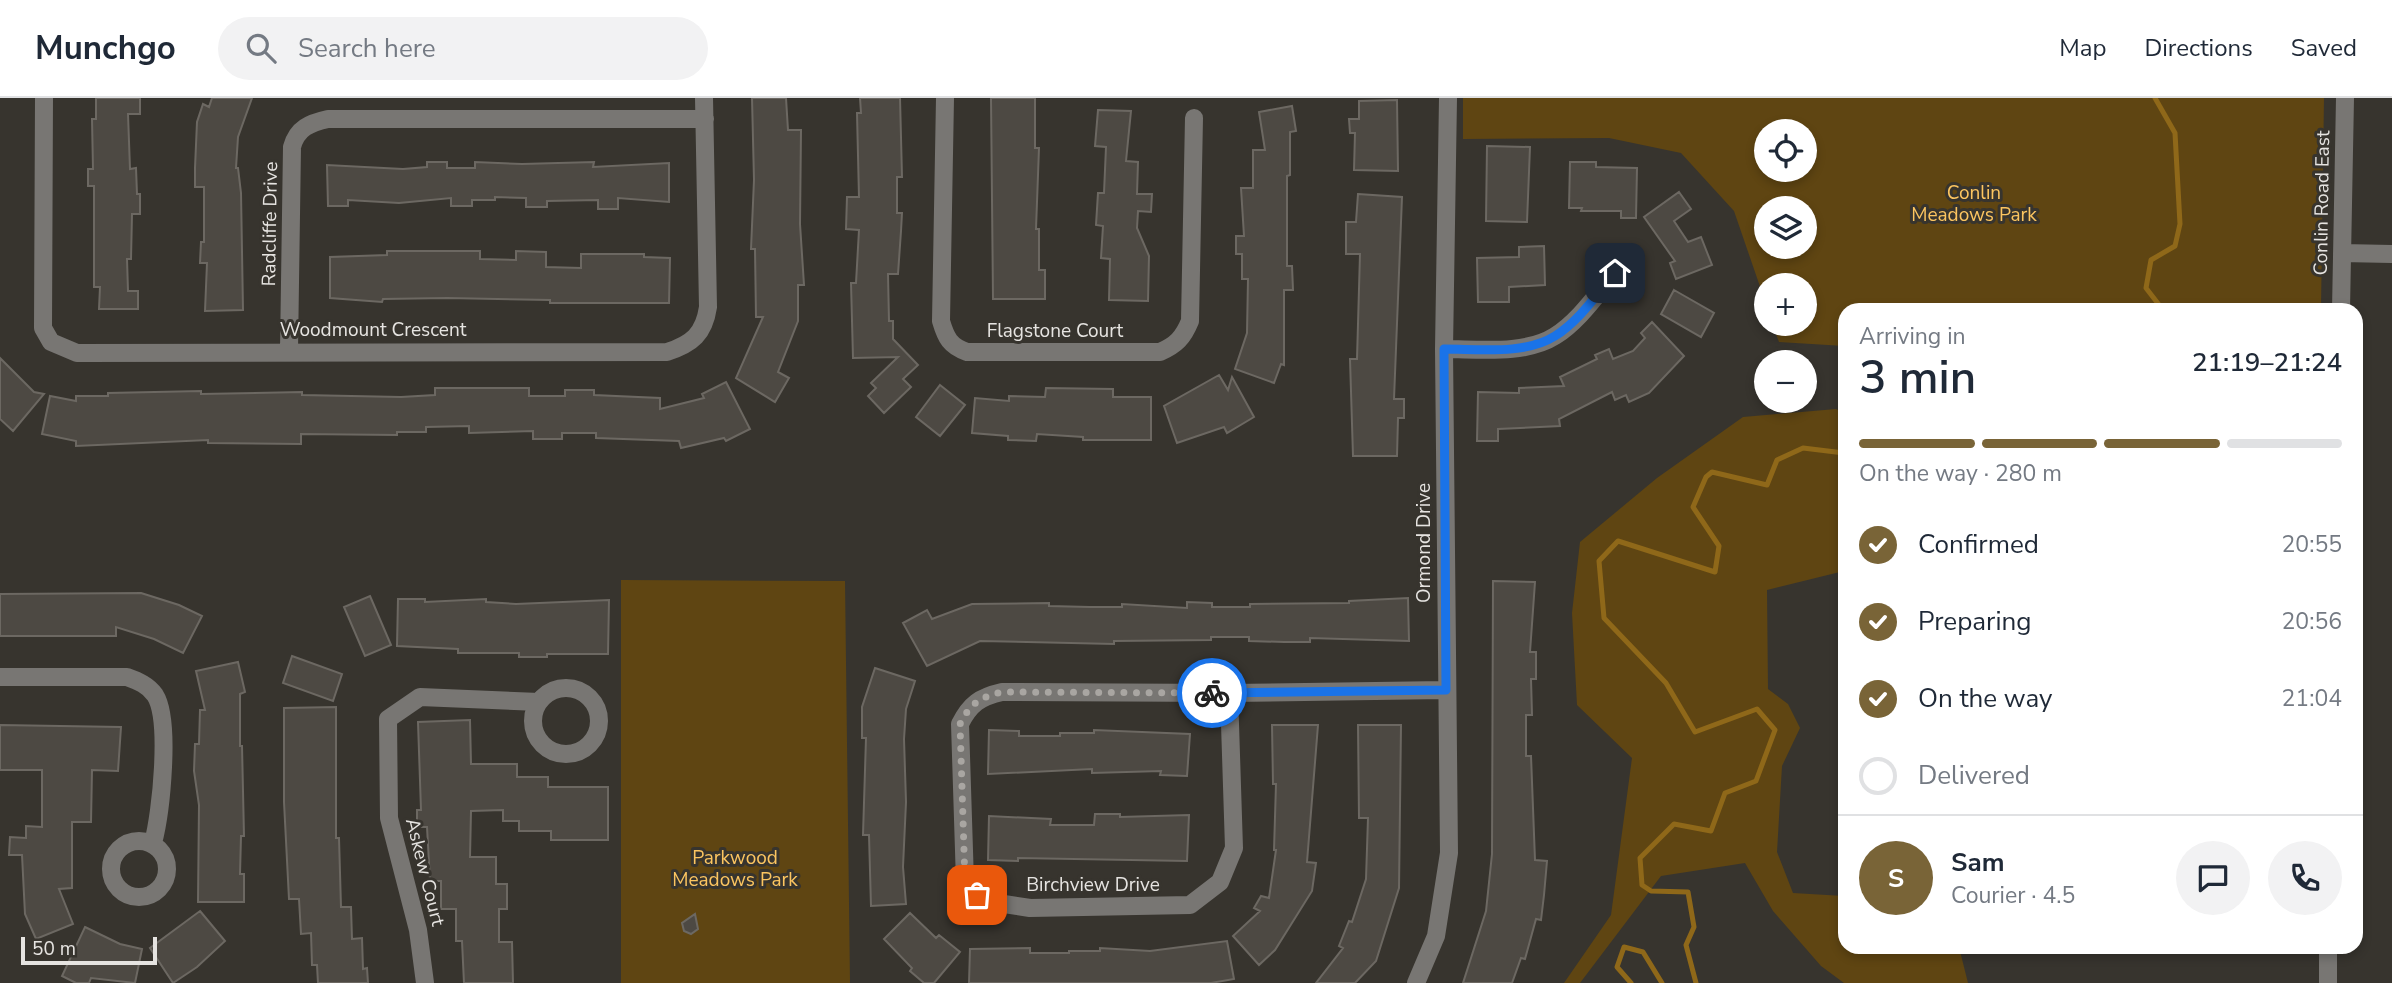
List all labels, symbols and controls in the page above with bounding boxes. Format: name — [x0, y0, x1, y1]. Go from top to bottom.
search box — [218, 17, 708, 80]
text: Munchgo — [35, 26, 176, 71]
icon: search — [242, 29, 280, 67]
text: Search here — [298, 31, 436, 66]
text: Map — [2059, 32, 2106, 64]
text: Directions — [2144, 32, 2253, 64]
text: Saved — [2291, 32, 2357, 64]
map controls — [1754, 119, 1817, 413]
button: locate — [1754, 119, 1817, 182]
street label: Conlin Road East — [2308, 130, 2336, 276]
street label: Radcliffe Drive — [256, 161, 284, 287]
park label: Conlin Meadows Park — [1911, 180, 2037, 228]
button: layers — [1754, 196, 1817, 259]
pin — [1585, 243, 1645, 303]
icon: home — [1596, 254, 1634, 292]
button: + — [1754, 273, 1817, 336]
street label: Woodmount Crescent — [280, 317, 467, 343]
street label: Flagstone Court — [987, 318, 1124, 344]
text: Arriving in — [1859, 321, 1966, 352]
text: 21:19–21:24 — [2192, 345, 2342, 380]
text: 3 min — [1859, 346, 1976, 409]
button: − — [1754, 350, 1817, 413]
text: On the way · 280 m — [1859, 458, 2062, 489]
street label: Ormond Drive — [1411, 483, 1437, 603]
icon: check — [1859, 526, 1897, 564]
text: Confirmed — [1918, 527, 2039, 562]
text: 20:55 — [2282, 529, 2342, 560]
icon: check — [1859, 603, 1897, 641]
text: Preparing — [1918, 604, 2031, 639]
text: 20:56 — [2282, 606, 2342, 637]
courier — [1177, 658, 1247, 728]
icon: bike — [1193, 674, 1231, 712]
icon: check — [1859, 680, 1897, 718]
text: On the way — [1918, 681, 2052, 716]
text: 21:04 — [2282, 683, 2342, 714]
text: Delivered — [1918, 758, 2030, 793]
street label: Askew Court — [399, 815, 451, 929]
button: chat — [2176, 841, 2250, 915]
button: phone — [2268, 841, 2342, 915]
park label: Parkwood Meadows Park — [672, 845, 798, 893]
text: Sam — [1951, 845, 2004, 880]
text: S — [1888, 861, 1904, 896]
pin — [947, 865, 1007, 925]
street label: Birchview Drive — [1026, 872, 1160, 898]
icon: bag — [958, 876, 996, 914]
text: Courier · 4.5 — [1951, 880, 2075, 911]
scale bar — [21, 934, 158, 966]
text: 50 m — [32, 936, 76, 962]

